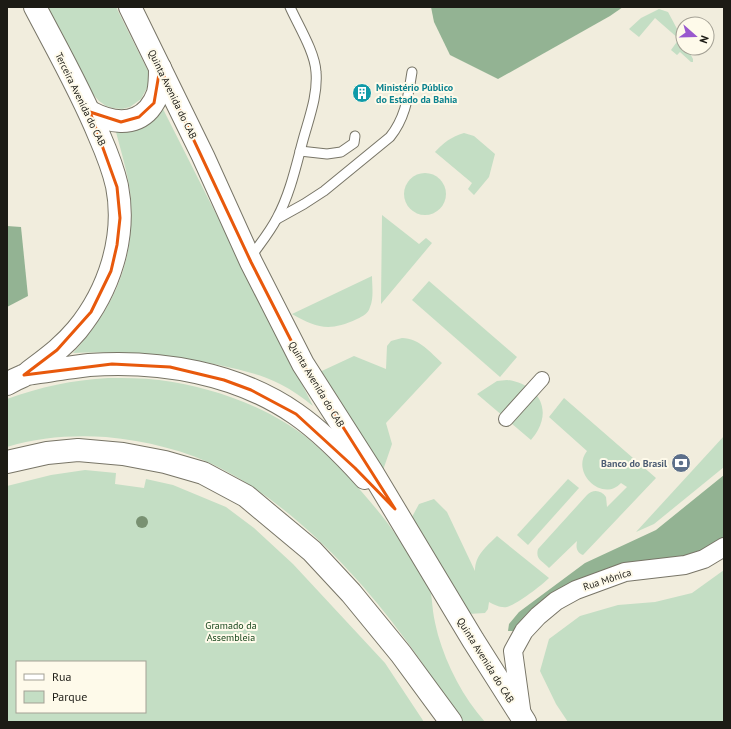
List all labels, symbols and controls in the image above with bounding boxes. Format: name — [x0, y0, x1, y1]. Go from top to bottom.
north arrow — [675, 16, 715, 56]
text: N — [697, 34, 712, 45]
street label: Quinta Avenida do CAB — [145, 47, 200, 141]
street label: Terceira Avenida do CAB — [52, 50, 109, 148]
place label: Ministério Público do Estado da Bahia — [376, 81, 457, 106]
building icon: Ministério Público do Estado da Bahia — [351, 82, 373, 104]
street label: Quinta Avenida do CAB — [286, 339, 347, 430]
bank icon: Banco do Brasil — [670, 452, 692, 474]
place label: Banco do Brasil — [601, 457, 667, 470]
street label: Rua Mônica — [581, 566, 633, 593]
street label: Quinta Avenida do CAB — [454, 615, 517, 705]
park label: Gramado da Assembleia — [205, 619, 257, 644]
legend — [16, 661, 146, 713]
text: Rua — [52, 669, 71, 684]
text: Parque — [52, 689, 87, 704]

